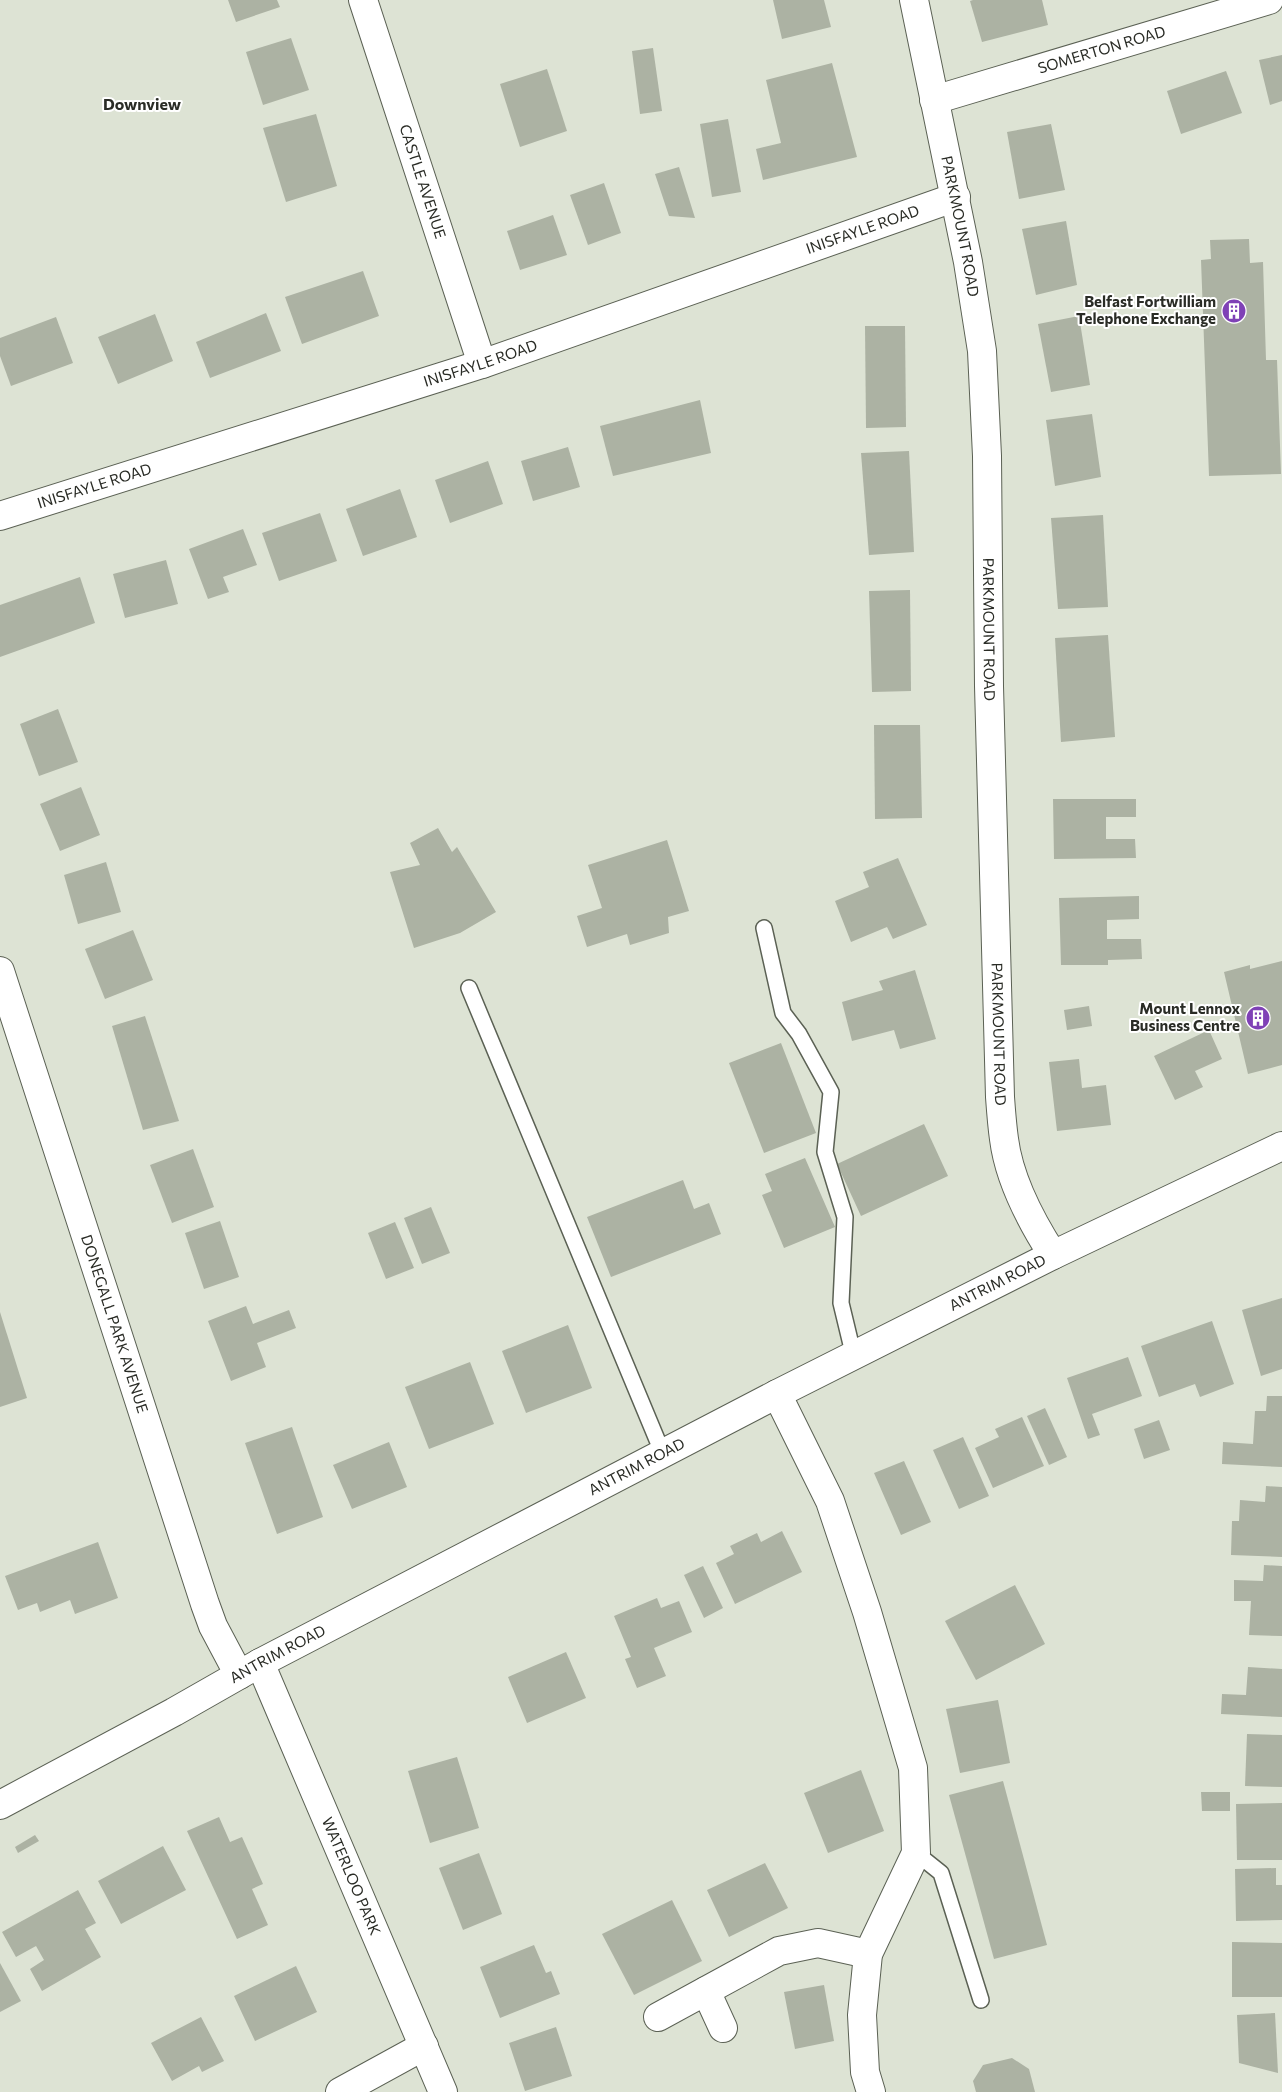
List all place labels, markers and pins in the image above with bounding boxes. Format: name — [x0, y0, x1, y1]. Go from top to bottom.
place label: Belfast Fortwilliam Telephone Exchange — [1076, 292, 1216, 327]
building icon: Belfast Fortwilliam Telephone Exchange — [1221, 298, 1247, 324]
place label: Mount Lennox Business Centre — [1130, 999, 1240, 1034]
building icon: Mount Lennox Business Centre — [1245, 1005, 1271, 1031]

